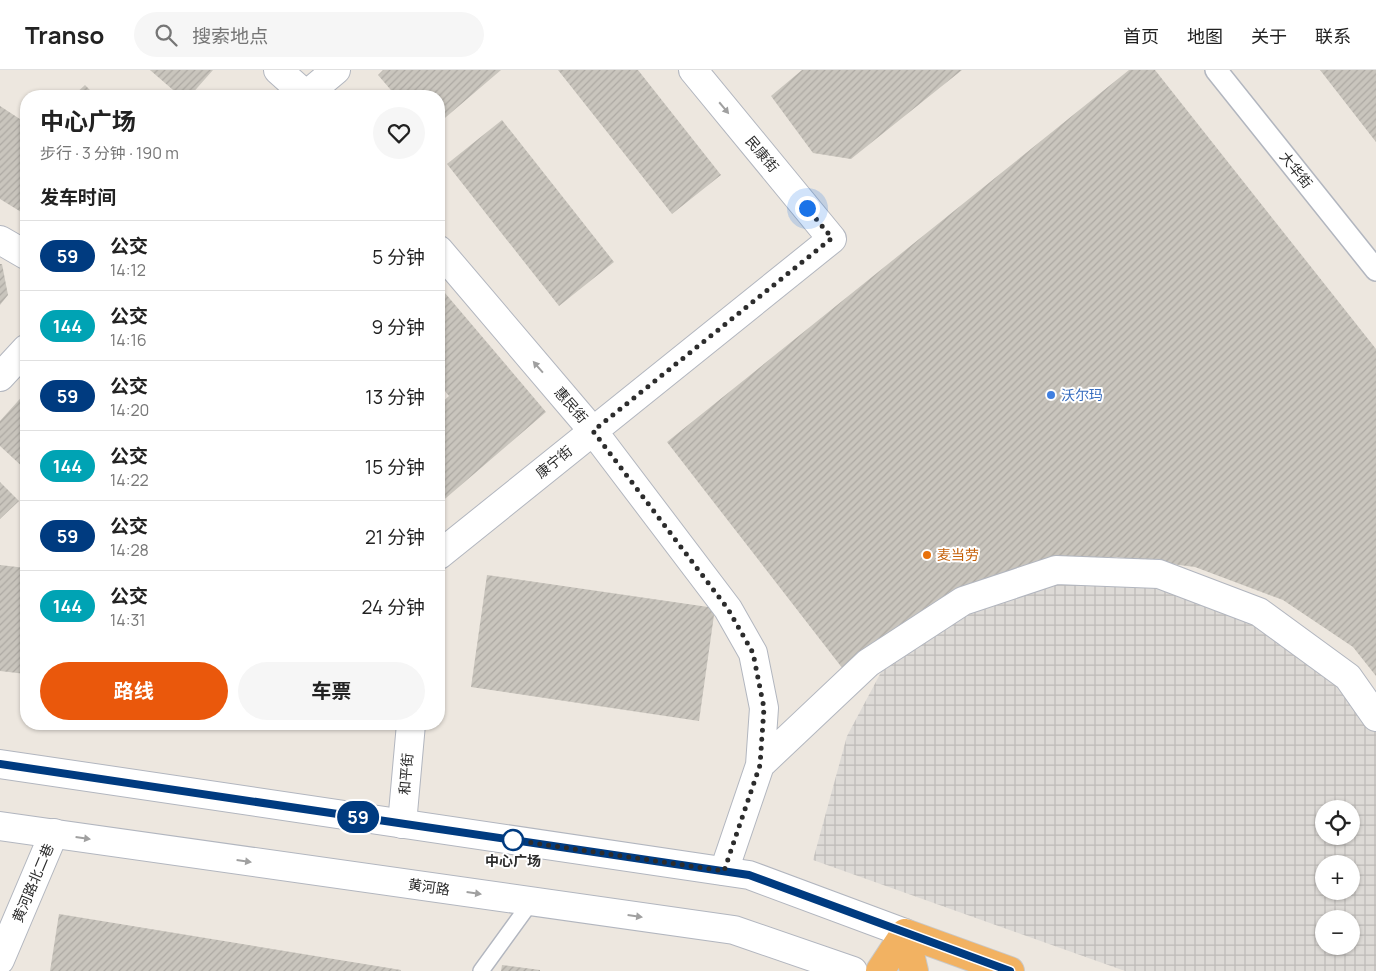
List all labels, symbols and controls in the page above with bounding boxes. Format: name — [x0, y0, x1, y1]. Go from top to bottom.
search box — [134, 12, 484, 57]
text: Transo — [25, 18, 104, 51]
icon: search — [152, 21, 180, 49]
text: 搜索地点 — [192, 23, 268, 49]
text: 首页 — [1123, 24, 1159, 48]
text: 地图 — [1187, 24, 1223, 48]
text: 关于 — [1251, 24, 1287, 48]
text: 联系 — [1315, 24, 1351, 48]
one-way arrow — [718, 101, 730, 113]
text: 中心广场 — [40, 104, 136, 137]
button: heart — [373, 107, 425, 159]
street label: 民康街 — [742, 131, 783, 176]
text: 步行 · 3 分钟 · 190 m — [40, 142, 179, 164]
street label: 大华街 — [1276, 147, 1317, 192]
text: 发车时间 — [40, 184, 116, 210]
your location — [795, 196, 820, 221]
text: 公交 — [110, 233, 148, 259]
text: 59 — [57, 244, 78, 268]
text: 5 分钟 — [372, 244, 425, 270]
text: 14:12 — [110, 259, 146, 281]
text: 公交 — [110, 303, 148, 329]
text: 144 — [53, 314, 82, 338]
text: 9 分钟 — [371, 314, 425, 340]
text: 14:16 — [110, 329, 147, 351]
one-way arrow — [533, 361, 544, 374]
text: 公交 — [110, 373, 148, 399]
street label: 惠民街 — [550, 383, 592, 427]
text: 59 — [57, 384, 78, 408]
text: 13 分钟 — [365, 384, 425, 410]
place label: 沃尔玛 — [1061, 385, 1103, 404]
marker: 沃尔玛 — [1045, 389, 1057, 401]
text: 14:20 — [110, 399, 149, 421]
street label: 康宁街 — [531, 441, 576, 482]
text: 公交 — [110, 443, 148, 469]
text: 144 — [53, 454, 82, 478]
text: 15 分钟 — [365, 454, 425, 480]
text: 14:22 — [110, 469, 149, 491]
text: 公交 — [110, 513, 148, 539]
text: 59 — [57, 524, 78, 548]
text: 21 分钟 — [365, 524, 425, 550]
text: 14:28 — [110, 539, 149, 561]
place label: 麦当劳 — [937, 545, 979, 564]
marker: 麦当劳 — [921, 549, 933, 561]
text: 公交 — [110, 583, 148, 609]
text: 144 — [53, 594, 82, 618]
text: 24 分钟 — [362, 594, 425, 620]
text: 14:31 — [110, 609, 146, 631]
button: 路线 — [40, 662, 228, 720]
button: 车票 — [238, 662, 425, 720]
street label: 和平街 — [394, 752, 417, 796]
map controls — [1315, 800, 1360, 955]
button: locate — [1315, 800, 1360, 845]
line badge: 59 — [336, 801, 380, 833]
text: 59 — [347, 805, 369, 829]
marker: 中心广场 — [502, 829, 524, 851]
one-way arrow — [75, 834, 91, 842]
street label: 黄河路北二巷 — [7, 840, 58, 925]
place label: 中心广场 — [485, 851, 541, 870]
button: + — [1315, 855, 1360, 900]
one-way arrow — [236, 857, 252, 865]
street label: 黄河路 — [407, 874, 451, 899]
one-way arrow — [466, 890, 482, 898]
button: − — [1315, 910, 1360, 955]
one-way arrow — [627, 912, 643, 920]

